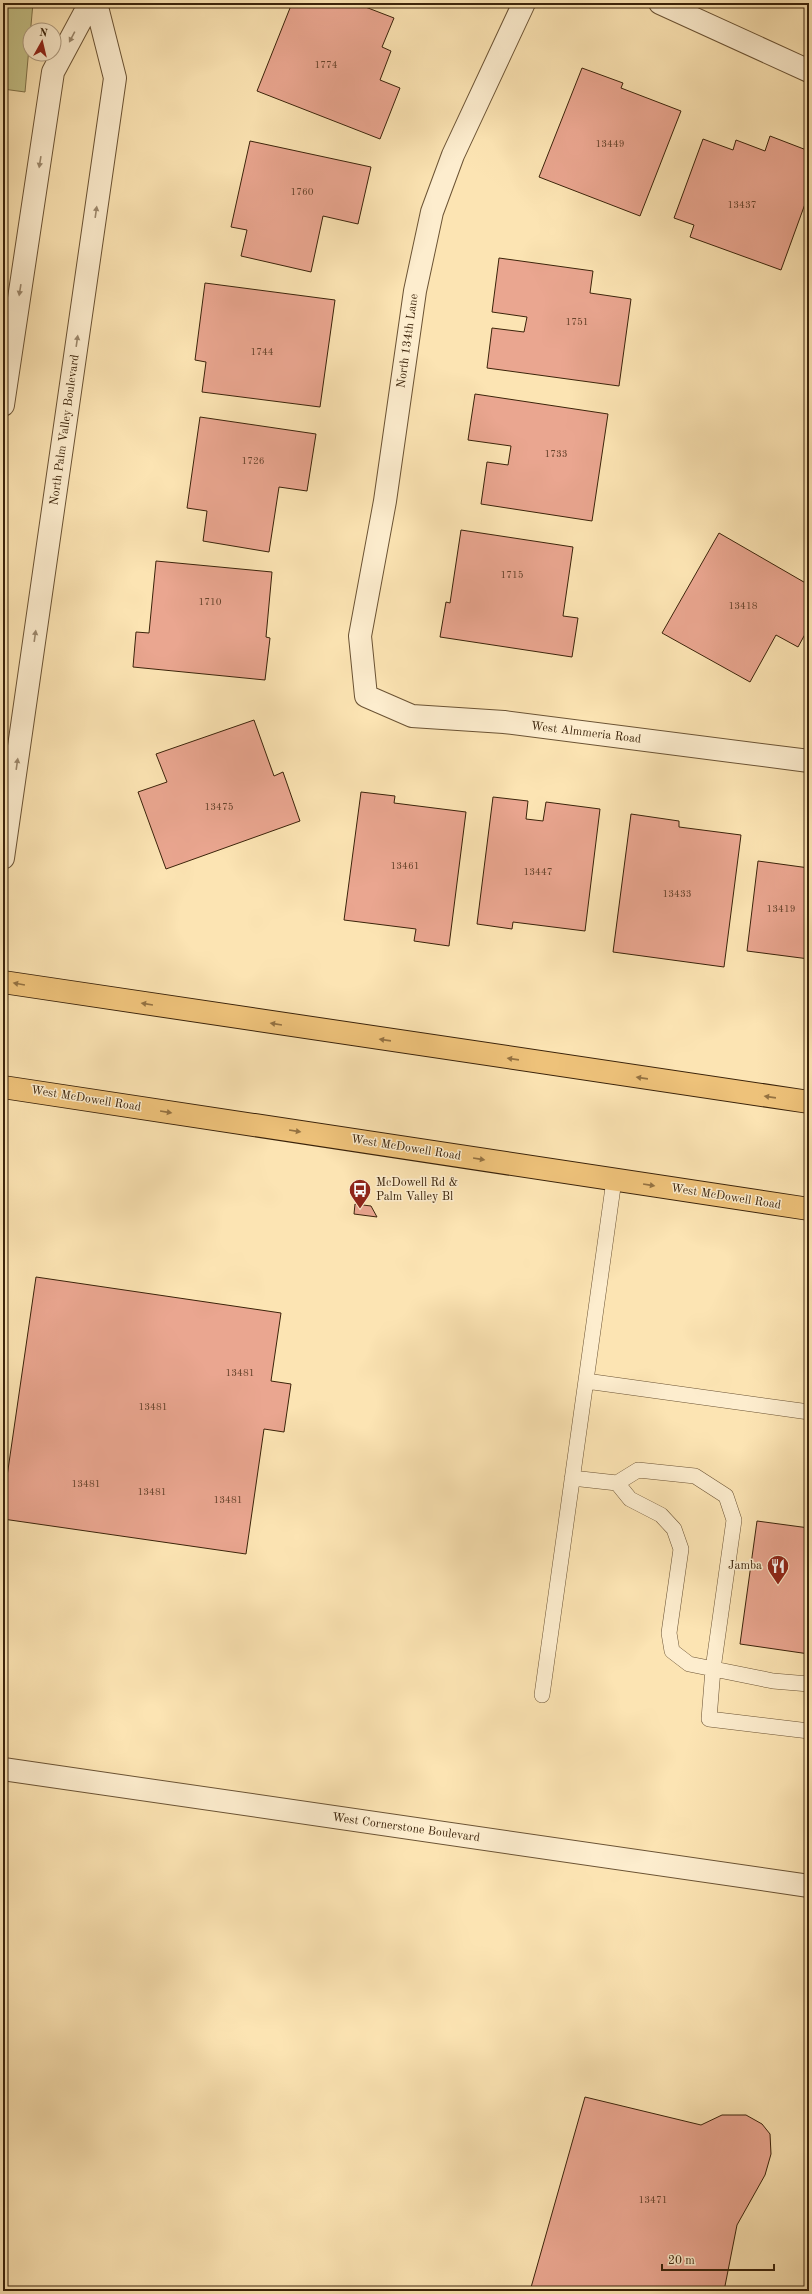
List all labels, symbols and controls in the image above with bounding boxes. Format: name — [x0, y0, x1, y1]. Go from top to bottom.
north arrow — [22, 22, 62, 62]
text: N — [38, 28, 49, 40]
one-way arrow — [68, 32, 75, 43]
house number: 1774 — [314, 60, 338, 70]
house number: 13449 — [596, 139, 625, 149]
one-way arrow — [37, 156, 43, 168]
house number: 1760 — [290, 187, 314, 197]
house number: 13437 — [728, 200, 757, 210]
one-way arrow — [93, 206, 99, 218]
one-way arrow — [17, 284, 23, 296]
street label: North 134th Lane — [395, 293, 421, 389]
house number: 1751 — [565, 317, 589, 327]
one-way arrow — [74, 335, 80, 347]
house number: 1744 — [250, 347, 274, 357]
street label: North Palm Valley Boulevard — [48, 354, 82, 506]
house number: 1733 — [544, 449, 568, 459]
house number: 1726 — [241, 456, 265, 466]
house number: 1715 — [500, 570, 524, 580]
house number: 1710 — [198, 597, 222, 607]
house number: 13418 — [729, 601, 758, 611]
one-way arrow — [32, 630, 38, 642]
street label: West Almmeria Road — [530, 720, 642, 746]
one-way arrow — [14, 758, 20, 770]
house number: 13475 — [205, 802, 234, 812]
house number: 13461 — [391, 861, 420, 871]
house number: 13447 — [524, 867, 553, 877]
house number: 13433 — [663, 889, 692, 899]
house number: 13419 — [767, 904, 796, 914]
one-way arrow — [13, 981, 25, 987]
one-way arrow — [141, 1001, 153, 1007]
one-way arrow — [270, 1021, 282, 1027]
one-way arrow — [379, 1037, 391, 1043]
one-way arrow — [507, 1056, 519, 1062]
one-way arrow — [636, 1075, 648, 1081]
street label: West McDowell Road — [30, 1084, 142, 1114]
one-way arrow — [764, 1094, 776, 1100]
one-way arrow — [160, 1109, 172, 1115]
one-way arrow — [289, 1128, 301, 1134]
street label: West McDowell Road — [350, 1133, 462, 1163]
one-way arrow — [472, 1156, 485, 1162]
bus stop icon: McDowell Rd & Palm Valley Bl — [347, 1177, 373, 1210]
place label: McDowell Rd & Palm Valley Bl — [376, 1177, 458, 1203]
one-way arrow — [643, 1182, 655, 1188]
street label: West McDowell Road — [670, 1182, 782, 1212]
house number: 13481 — [226, 1368, 255, 1378]
house number: 13481 — [139, 1402, 168, 1412]
house number: 13481 — [72, 1479, 101, 1489]
house number: 13481 — [138, 1487, 167, 1497]
house number: 13481 — [214, 1495, 243, 1505]
restaurant icon: Jamba — [765, 1553, 791, 1586]
place label: Jamba — [728, 1560, 762, 1572]
street label: West Cornerstone Boulevard — [331, 1812, 481, 1844]
house number: 13471 — [639, 2195, 668, 2205]
scale bar — [662, 2246, 774, 2272]
text: 20 m — [668, 2255, 695, 2267]

